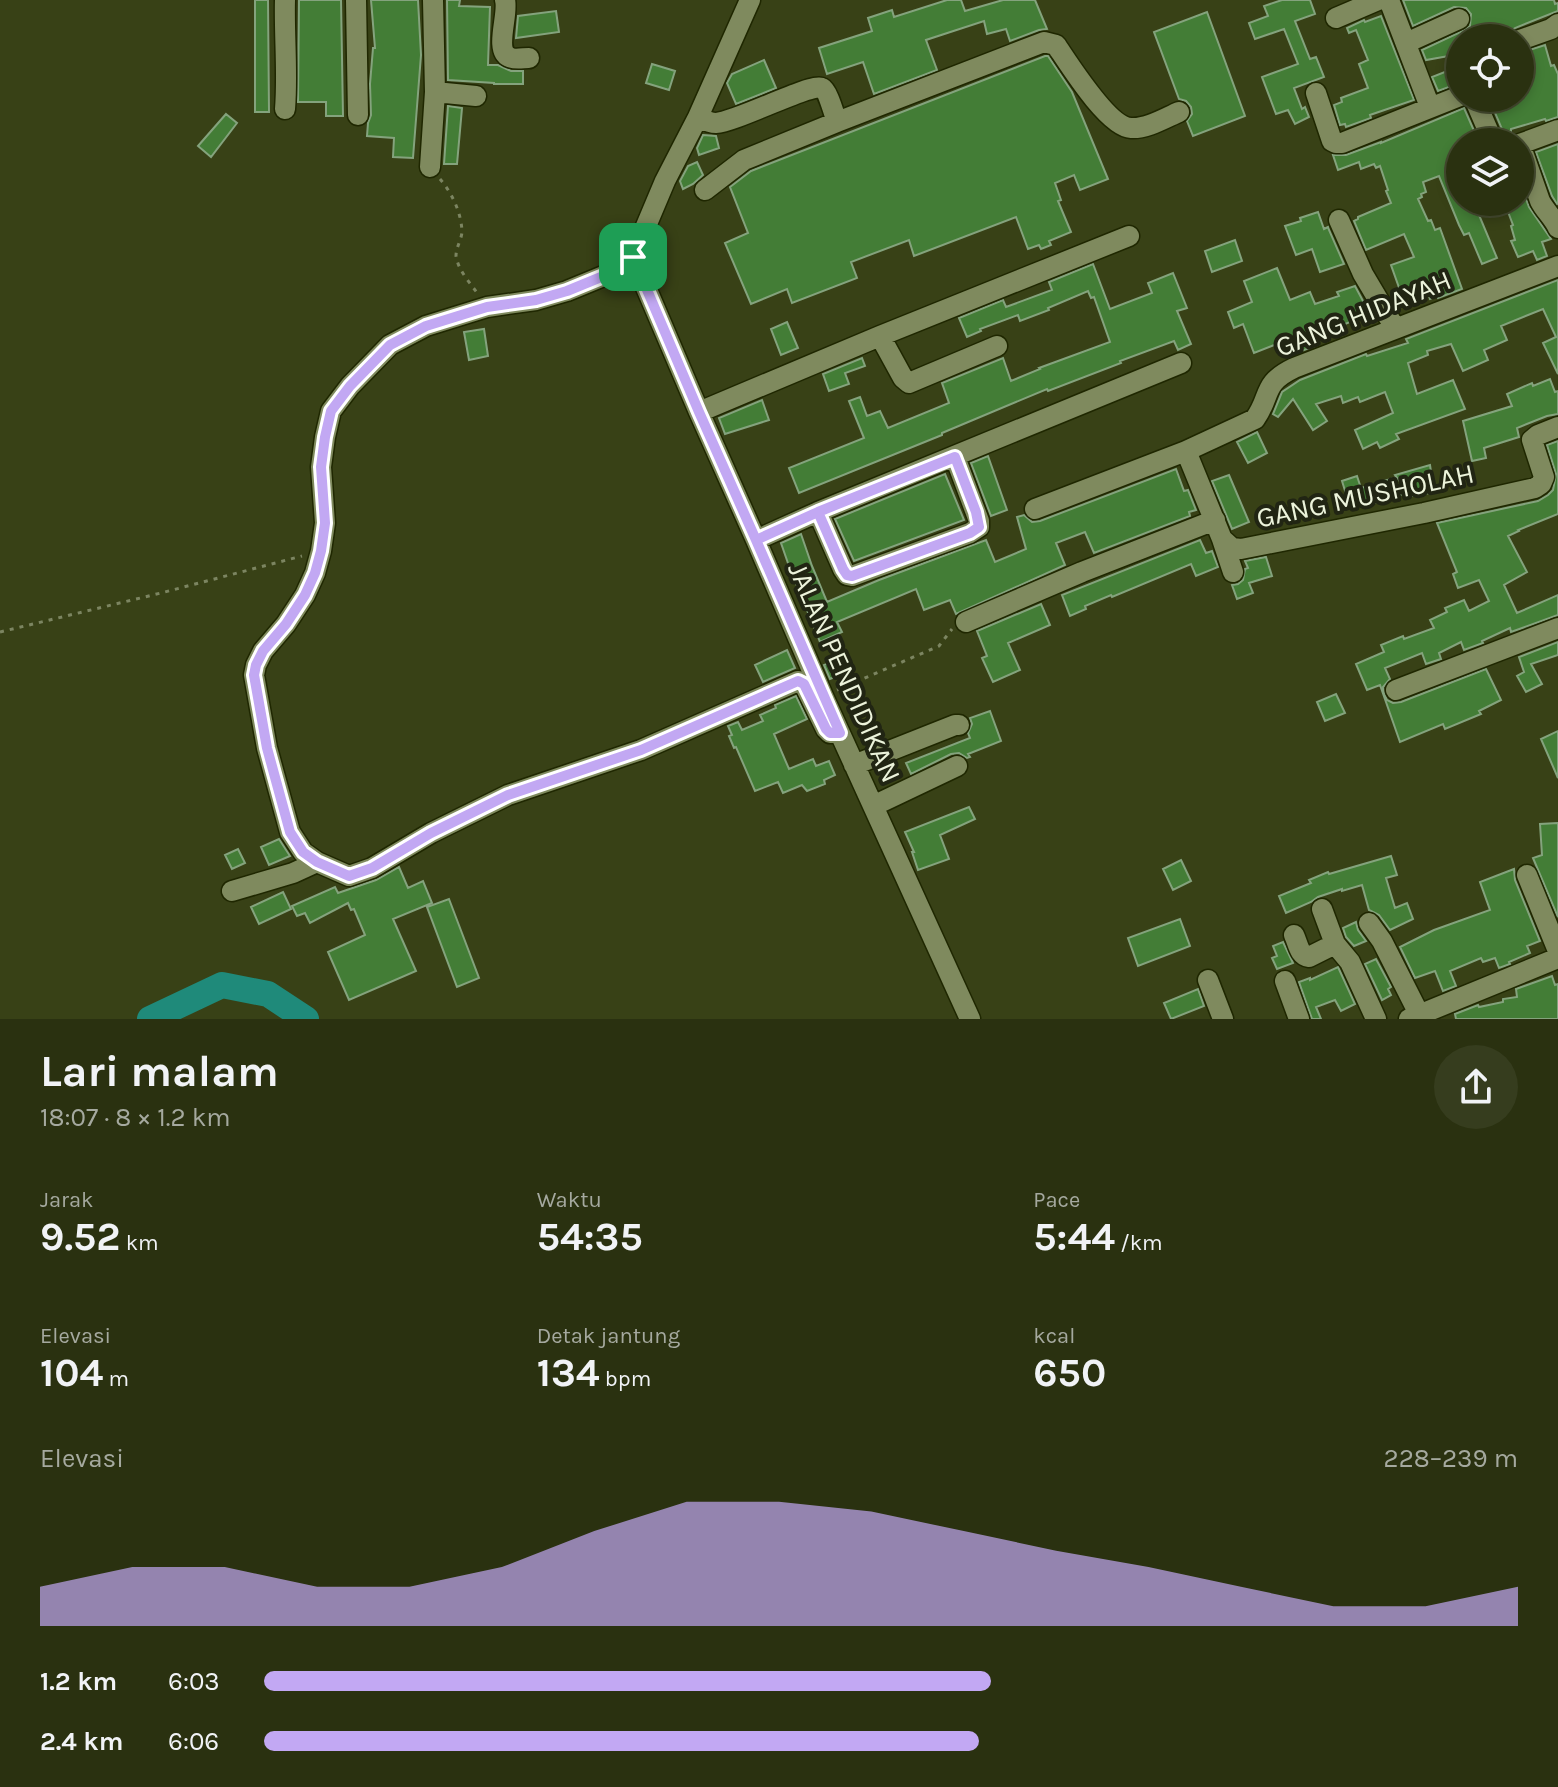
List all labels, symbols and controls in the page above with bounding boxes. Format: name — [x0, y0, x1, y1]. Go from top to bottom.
map controls — [1446, 24, 1534, 216]
button: locate — [1446, 24, 1534, 112]
button: layers — [1446, 128, 1534, 216]
pin — [599, 223, 667, 291]
icon: arrive — [611, 235, 655, 279]
street label: GANG HIDAYAH — [1271, 263, 1456, 364]
street label: GANG MUSHOLAH — [1253, 456, 1477, 535]
street label: JALAN PENDIDIKAN — [781, 557, 908, 787]
button: share — [1434, 1045, 1518, 1129]
text: Lari malam — [40, 1046, 279, 1097]
text: 18:07 · 8 × 1.2 km — [40, 1102, 231, 1133]
text: Jarak — [40, 1187, 93, 1213]
text: Waktu — [537, 1187, 602, 1213]
text: Pace — [1033, 1187, 1080, 1213]
text: 9.52 — [40, 1213, 120, 1260]
text: 54:35 — [537, 1213, 643, 1260]
text: 5:44 — [1033, 1213, 1115, 1260]
text: km — [120, 1230, 159, 1256]
text: /km — [1115, 1230, 1163, 1256]
text: Elevasi — [40, 1323, 111, 1349]
text: Detak jantung — [537, 1323, 680, 1349]
text: kcal — [1033, 1323, 1075, 1349]
text: 104 — [40, 1349, 103, 1396]
text: 134 — [537, 1349, 600, 1396]
text: 650 — [1033, 1349, 1106, 1396]
text: m — [103, 1366, 129, 1392]
text: bpm — [600, 1366, 651, 1392]
text: Elevasi — [40, 1443, 124, 1474]
text: 228–239 m — [1384, 1443, 1518, 1474]
text: 1.2 km — [40, 1666, 117, 1697]
text: 6:03 — [168, 1666, 220, 1697]
text: 2.4 km — [40, 1726, 123, 1757]
text: 6:06 — [168, 1726, 219, 1757]

